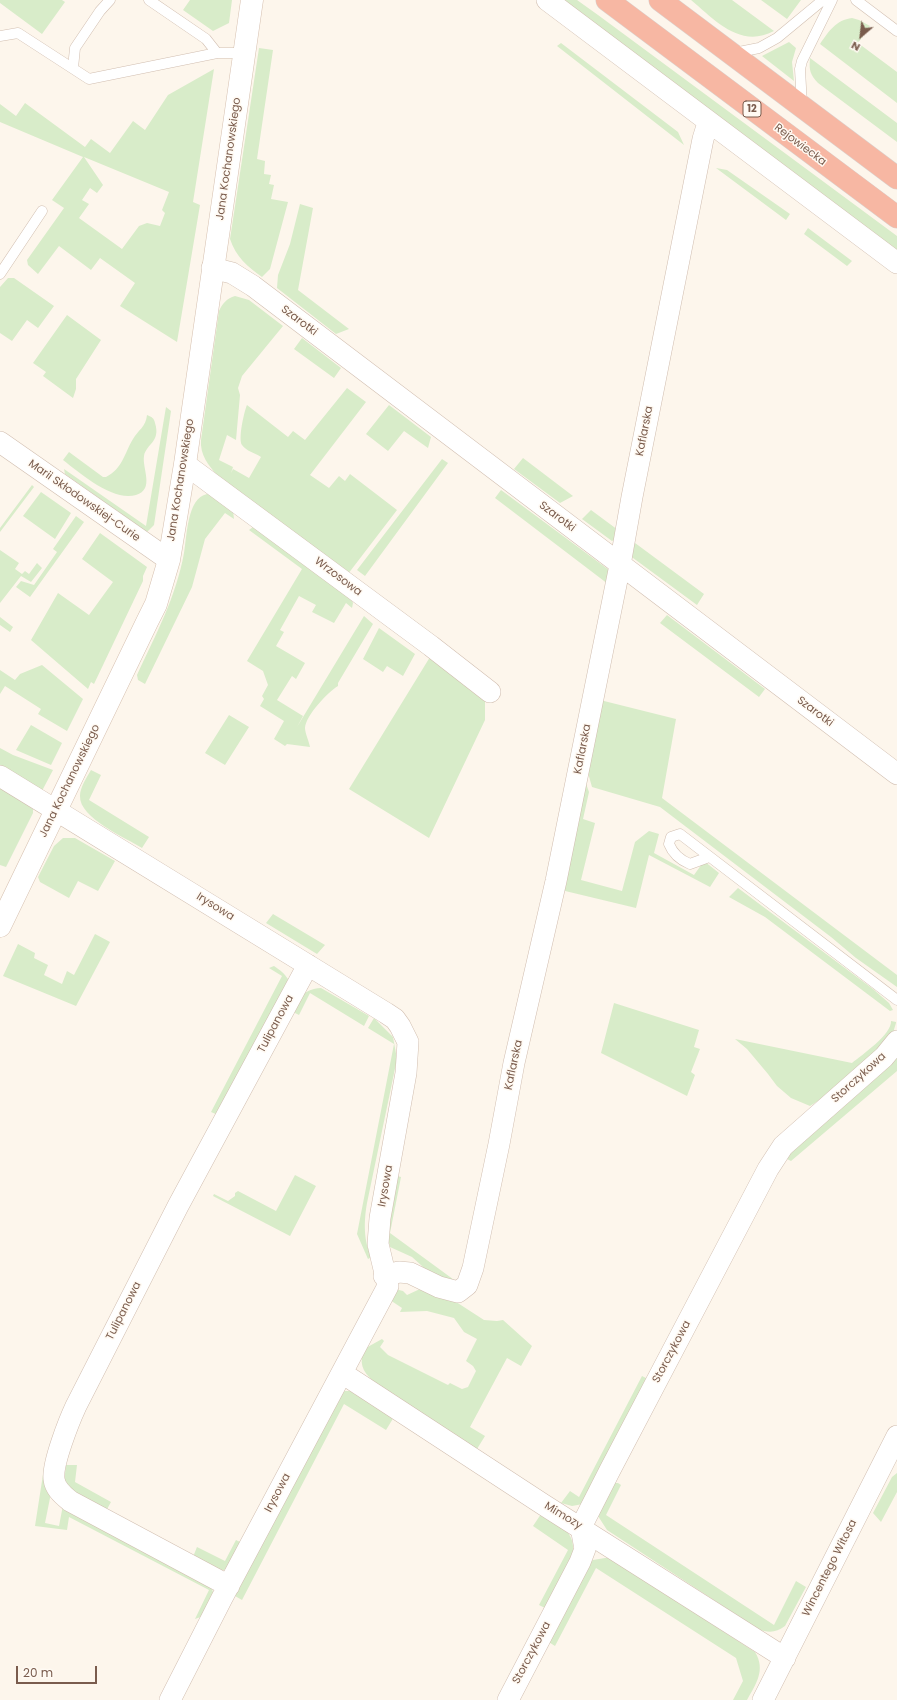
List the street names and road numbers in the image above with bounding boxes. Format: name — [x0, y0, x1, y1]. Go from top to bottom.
street label: Jana Kochanowskiego — [214, 97, 244, 221]
road number: 12 — [743, 101, 761, 117]
street label: Rejowiecka — [771, 121, 829, 169]
street label: Szarotki — [278, 303, 320, 339]
street label: Kaflarska — [634, 405, 656, 457]
street label: Jana Kochanowskiego — [165, 418, 197, 542]
street label: Marii Skłodowskiej-Curie — [25, 457, 143, 545]
street label: Szarotki — [536, 499, 578, 535]
street label: Wrzosowa — [312, 555, 364, 599]
street label: Szarotki — [794, 694, 836, 730]
street label: Jana Kochanowskiego — [37, 722, 103, 840]
street label: Kaflarska — [572, 723, 594, 775]
street label: Irysowa — [194, 890, 236, 924]
street label: Tulipanowa — [255, 993, 297, 1055]
street label: Kaflarska — [502, 1039, 526, 1091]
street label: Storczykowa — [829, 1050, 889, 1106]
street label: Irysowa — [376, 1164, 396, 1208]
street label: Tulipanowa — [104, 1280, 144, 1342]
street label: Storczykowa — [650, 1319, 694, 1385]
street label: Irysowa — [262, 1471, 294, 1515]
street label: Mimozy — [542, 1500, 584, 1532]
street label: Wincentego Witosa — [800, 1517, 860, 1619]
street label: Storczykowa — [510, 1620, 554, 1686]

